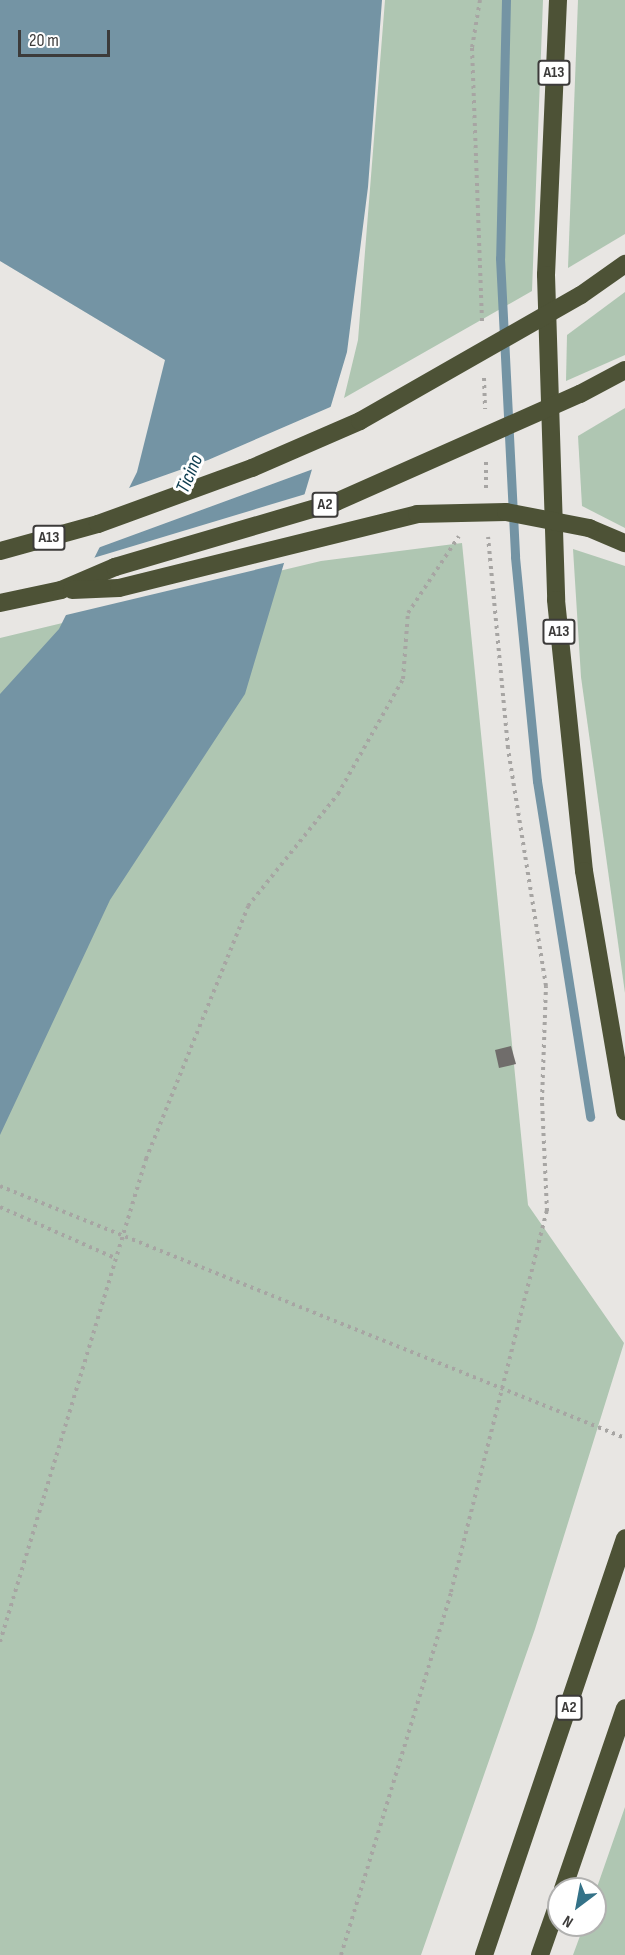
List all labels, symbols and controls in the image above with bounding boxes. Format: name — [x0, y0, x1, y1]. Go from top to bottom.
scale bar — [21, 18, 112, 56]
text: 20 m — [29, 30, 59, 51]
road number: A13 — [536, 60, 572, 86]
water label: Ticino — [171, 451, 209, 497]
road number: A2 — [312, 492, 338, 518]
road number: A13 — [31, 525, 67, 551]
road number: A13 — [541, 619, 577, 645]
road number: A2 — [556, 1695, 582, 1721]
north arrow — [547, 1877, 607, 1937]
text: N — [560, 1911, 577, 1931]

